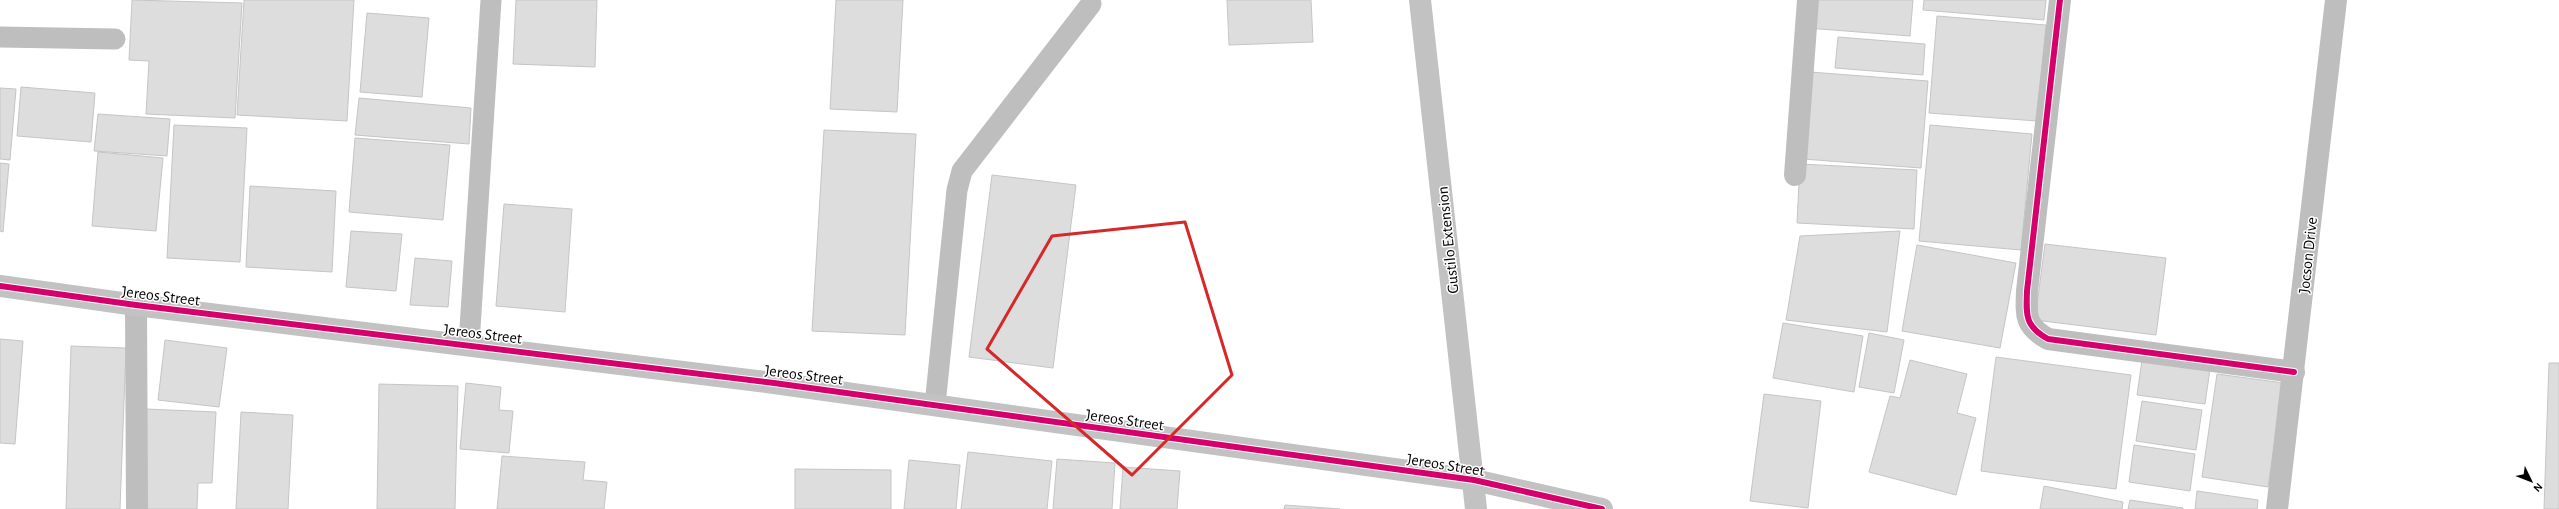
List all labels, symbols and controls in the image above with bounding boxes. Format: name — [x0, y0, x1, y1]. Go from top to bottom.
street label: Gustilo Extension — [1434, 185, 1462, 294]
street label: Jocson Drive — [2296, 216, 2320, 294]
street label: Jereos Street — [121, 283, 201, 309]
street label: Jereos Street — [443, 321, 523, 347]
street label: Jereos Street — [764, 362, 844, 388]
street label: Jereos Street — [1085, 407, 1165, 433]
street label: Jereos Street — [1406, 451, 1486, 479]
north arrow — [2511, 461, 2551, 501]
text: N — [2531, 481, 2545, 494]

